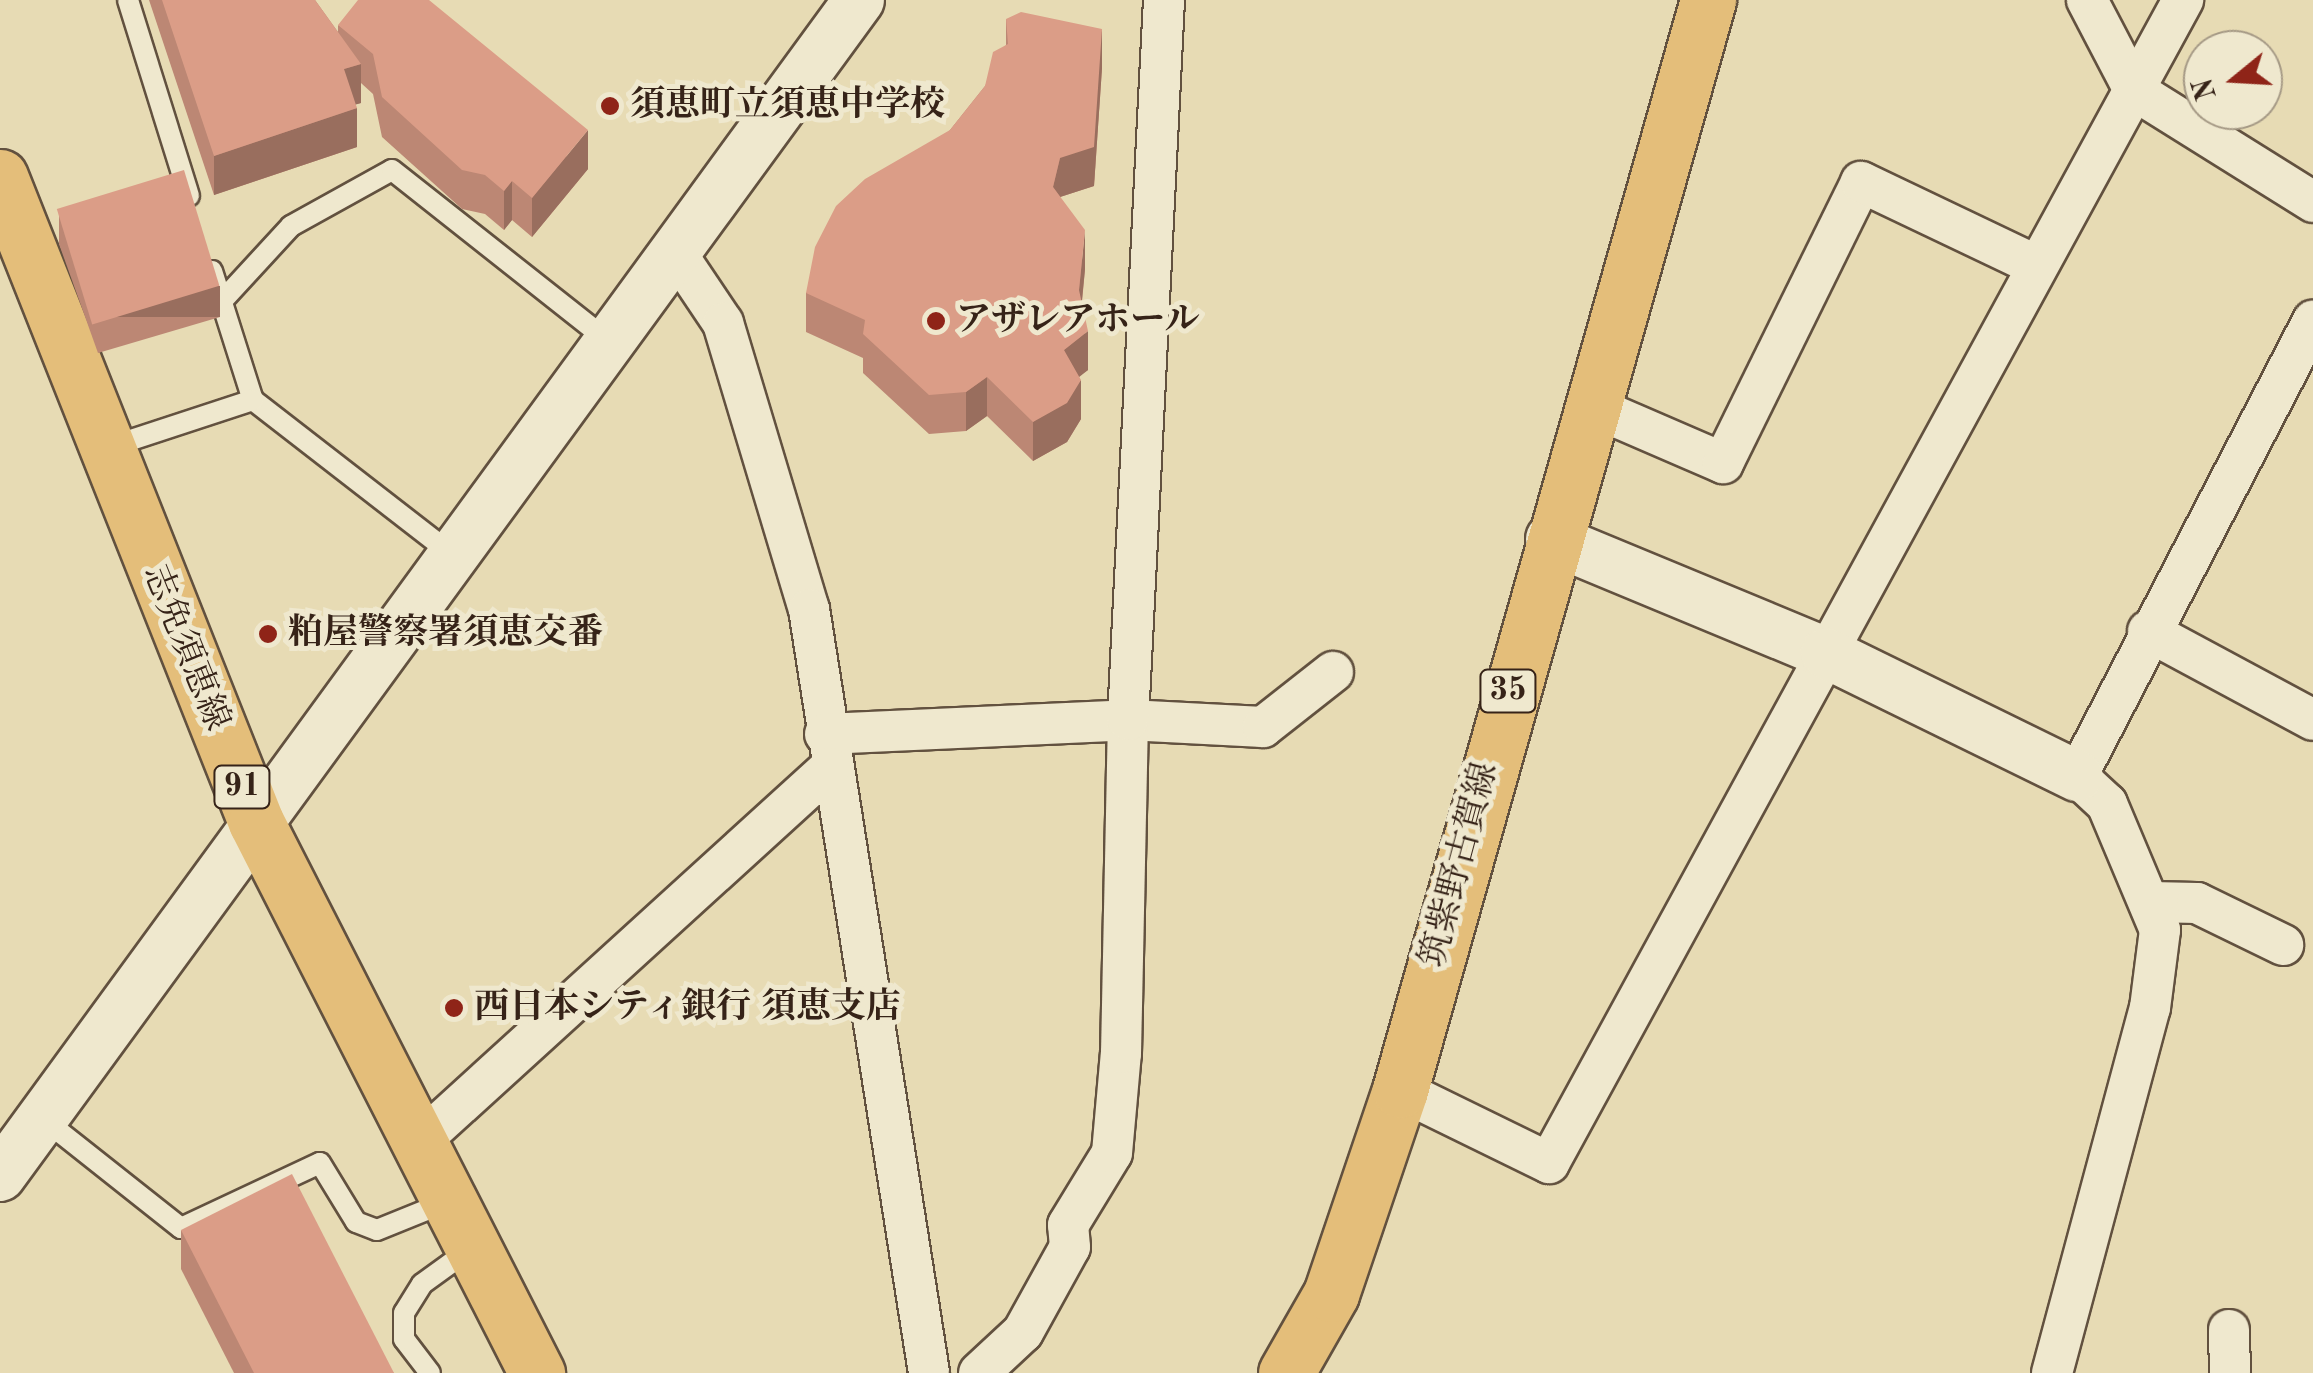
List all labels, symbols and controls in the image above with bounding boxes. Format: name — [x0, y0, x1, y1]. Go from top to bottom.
north arrow — [2183, 30, 2283, 130]
text: N — [2190, 74, 2223, 103]
place label: 須恵町立須恵中学校 — [630, 85, 945, 127]
marker: 須恵町立須恵中学校 — [599, 95, 621, 117]
place label: アザレアホール — [956, 300, 1201, 342]
marker: アザレアホール — [925, 310, 947, 332]
street label: 志免須恵線 — [133, 559, 237, 737]
place label: 粕屋警察署須恵交番 — [288, 613, 603, 655]
marker: 粕屋警察署須恵交番 — [257, 623, 279, 645]
road number: 35 — [1478, 664, 1538, 718]
street label: 筑紫野古賀線 — [1413, 758, 1507, 972]
road number: 91 — [212, 760, 272, 814]
place label: 西日本シティ銀行 須恵支店 — [474, 987, 904, 1029]
marker: 西日本シティ銀行 須恵支店 — [443, 997, 465, 1019]

